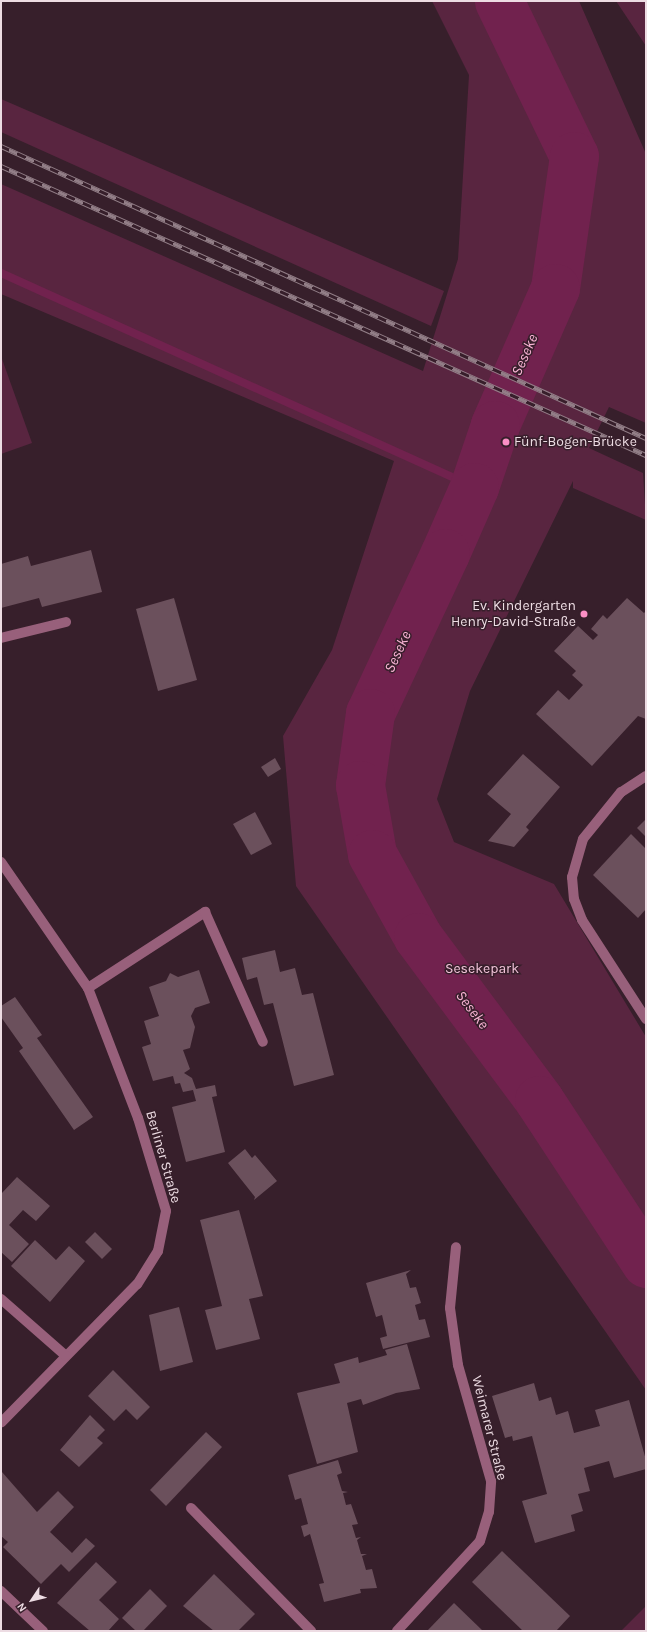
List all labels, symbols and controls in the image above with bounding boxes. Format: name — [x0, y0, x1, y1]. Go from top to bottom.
water label: Seseke — [508, 331, 542, 379]
place label: Fünf-Bogen-Brücke — [514, 434, 637, 450]
marker: Fünf-Bogen-Brücke — [501, 437, 511, 447]
place label: Ev. Kindergarten Henry-David-Straße — [451, 598, 576, 630]
marker: Ev. Kindergarten Henry-David-Straße — [579, 609, 589, 619]
water label: Seseke — [381, 628, 415, 676]
park label: Sesekepark — [445, 961, 519, 977]
water label: Seseke — [452, 987, 492, 1033]
street label: Berliner Straße — [142, 1109, 184, 1205]
street label: Weimarer Straße — [468, 1374, 510, 1482]
north arrow — [12, 1580, 52, 1620]
text: N — [14, 1600, 29, 1614]

